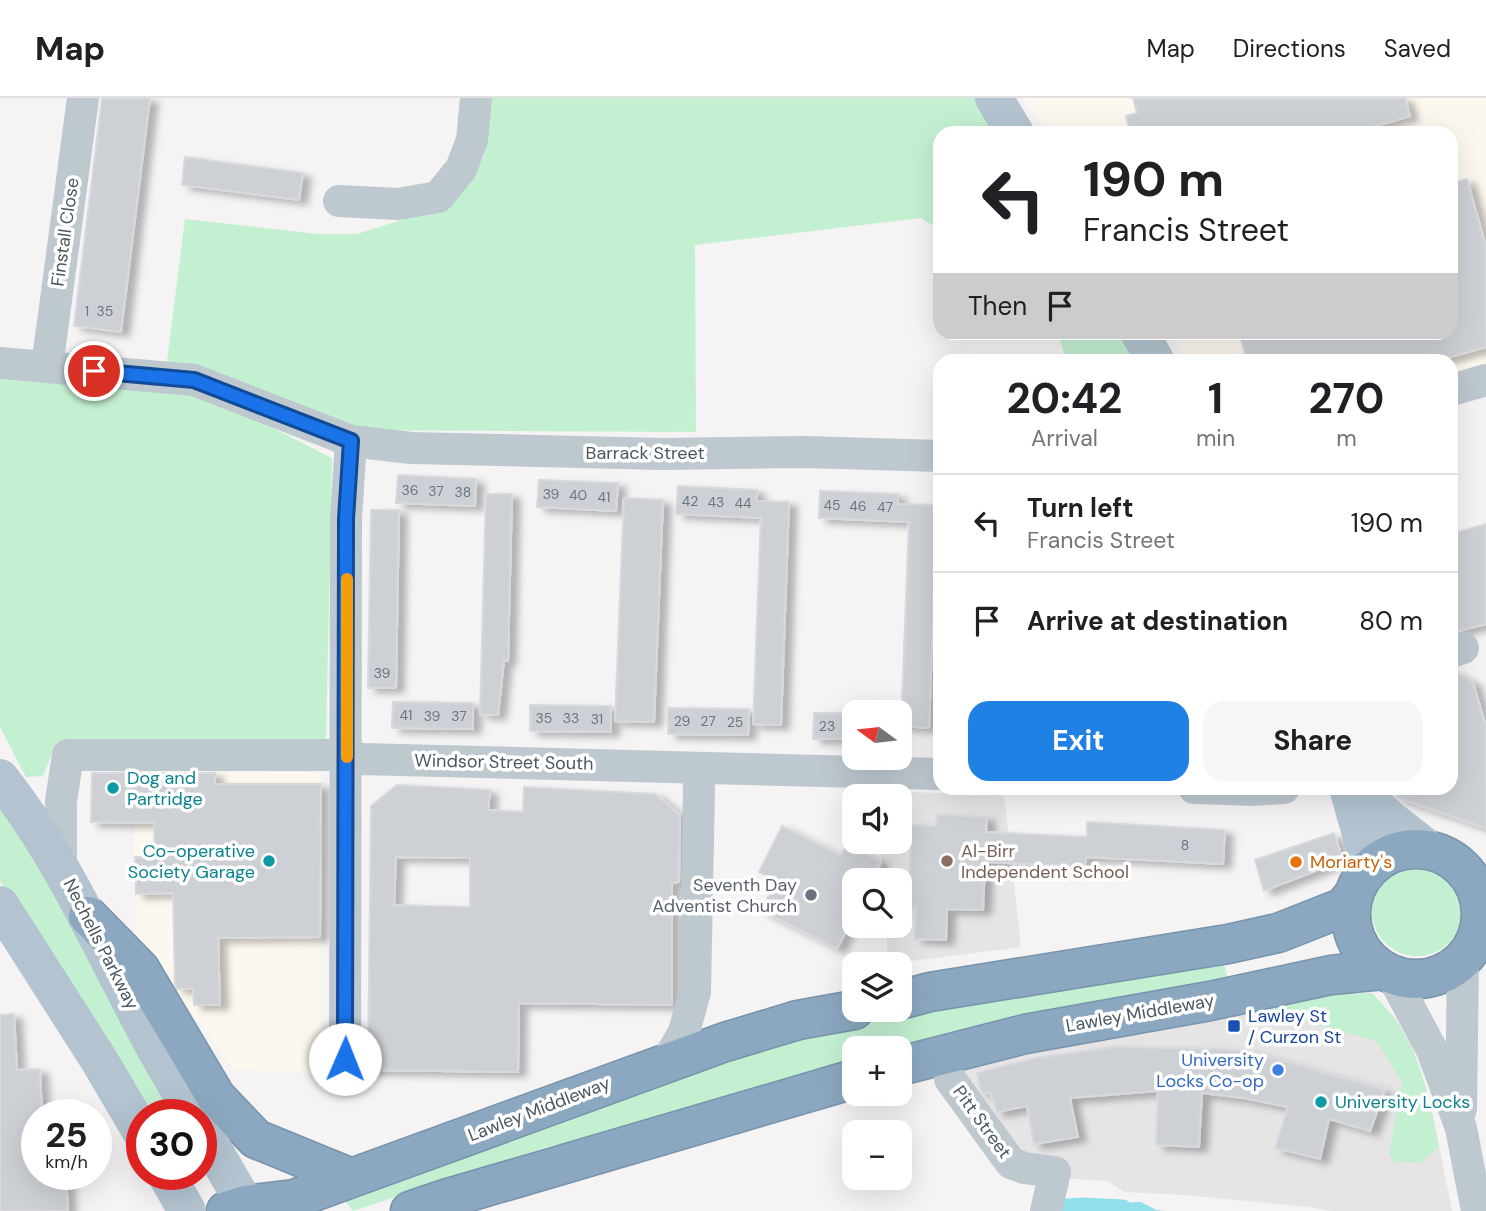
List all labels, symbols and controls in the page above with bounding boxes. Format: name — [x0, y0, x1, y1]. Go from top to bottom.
text: Map — [35, 27, 105, 70]
text: Map — [1147, 33, 1195, 64]
text: Directions — [1233, 33, 1346, 64]
text: Saved — [1384, 33, 1451, 64]
text: 190 m — [1083, 147, 1224, 211]
icon: left — [968, 154, 1059, 245]
street label: Finstall Close — [46, 176, 84, 288]
text: Francis Street — [1083, 209, 1289, 251]
icon: arrive — [1041, 287, 1079, 325]
text: Then — [968, 289, 1027, 323]
house number: 1 — [85, 302, 89, 320]
house number: 35 — [97, 302, 113, 320]
pin — [64, 341, 124, 401]
icon: arrive — [75, 352, 113, 390]
text: 20:42 — [1007, 371, 1122, 426]
text: 1 — [1208, 371, 1223, 426]
text: 270 — [1309, 371, 1384, 426]
text: Arrival — [1031, 423, 1098, 453]
text: min — [1196, 423, 1235, 453]
text: m — [1336, 423, 1357, 453]
street label: Barrack Street — [586, 441, 704, 465]
house number: 36 — [401, 481, 419, 499]
house number: 37 — [428, 482, 444, 500]
house number: 38 — [455, 483, 471, 501]
house number: 39 — [543, 485, 560, 503]
house number: 40 — [569, 486, 587, 504]
house number: 41 — [598, 488, 610, 506]
text: Turn left — [1027, 491, 1134, 525]
house number: 42 — [682, 492, 698, 510]
house number: 43 — [708, 493, 724, 511]
house number: 44 — [735, 494, 752, 512]
house number: 45 — [823, 496, 841, 514]
house number: 46 — [849, 497, 867, 515]
house number: 47 — [877, 498, 893, 516]
icon: left — [968, 504, 1006, 542]
text: 190 m — [1351, 506, 1423, 540]
text: Francis Street — [1027, 525, 1175, 555]
icon: arrive — [968, 602, 1006, 640]
text: Arrive at destination — [1027, 604, 1288, 638]
text: 80 m — [1359, 604, 1423, 638]
house number: 39 — [374, 664, 391, 682]
north arrow — [842, 700, 912, 770]
map controls — [842, 700, 912, 1190]
button: Exit — [968, 701, 1189, 781]
button: Share — [1203, 701, 1423, 781]
house number: 41 — [400, 706, 412, 724]
house number: 39 — [424, 707, 441, 725]
house number: 37 — [451, 707, 467, 725]
house number: 35 — [536, 709, 552, 727]
house number: 33 — [563, 709, 579, 727]
house number: 31 — [591, 710, 603, 728]
house number: 29 — [674, 712, 691, 730]
house number: 27 — [700, 712, 716, 730]
house number: 25 — [727, 713, 743, 731]
house number: 23 — [819, 717, 835, 735]
street label: Windsor Street South — [414, 748, 594, 776]
place label: Dog and Partridge — [127, 766, 203, 811]
marker: Dog and Partridge — [105, 780, 121, 796]
button: sound — [842, 784, 912, 854]
house number: 8 — [1181, 836, 1189, 854]
place label: Co-operative Society Garage — [128, 839, 255, 884]
place label: Al-Birr Independent School — [961, 839, 1129, 884]
place label: Moriarty's — [1310, 850, 1392, 874]
marker: Co-operative Society Garage — [261, 853, 277, 869]
marker: Al-Birr Independent School — [939, 853, 955, 869]
marker: Moriarty's — [1288, 854, 1304, 870]
button: search — [842, 868, 912, 938]
place label: Seventh Day Adventist Church — [652, 873, 797, 918]
street label: Nechells Parkway — [58, 874, 144, 1014]
marker: Seventh Day Adventist Church — [803, 887, 819, 903]
button: layers — [842, 952, 912, 1022]
street label: Lawley Middleway — [1064, 988, 1216, 1038]
place label: Lawley St / Curzon St — [1248, 1004, 1341, 1049]
marker: Lawley St / Curzon St — [1226, 1018, 1242, 1034]
position arrow — [308, 1022, 382, 1096]
button: + — [842, 1036, 912, 1106]
place label: University Locks Co-op — [1156, 1048, 1264, 1093]
marker: University Locks Co-op — [1270, 1062, 1286, 1078]
street label: Lawley Middleway — [465, 1071, 613, 1147]
street label: Pitt Street — [947, 1081, 1017, 1163]
place label: University Locks — [1335, 1090, 1470, 1114]
marker: University Locks — [1313, 1094, 1329, 1110]
speed limit sign: 30 — [126, 1099, 217, 1190]
text: 25 — [46, 1112, 87, 1158]
button: − — [842, 1120, 912, 1190]
text: km/h — [45, 1150, 88, 1174]

